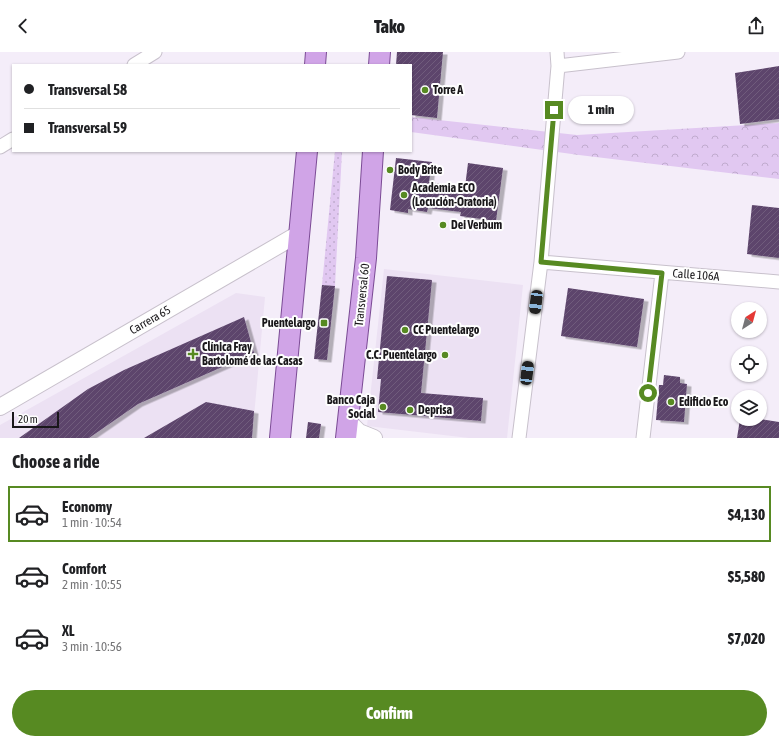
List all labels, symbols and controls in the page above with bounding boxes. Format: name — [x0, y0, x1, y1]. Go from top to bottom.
icon: back — [12, 15, 34, 37]
icon: share — [745, 15, 767, 37]
text: Tako — [374, 16, 405, 37]
text: Transversal 58 — [48, 81, 127, 98]
place label: Torre A — [433, 83, 463, 97]
marker: Torre A — [420, 85, 430, 95]
callout: 1 min — [568, 96, 634, 124]
route end — [545, 101, 563, 119]
text: 1 min — [588, 102, 614, 117]
text: Transversal 59 — [48, 119, 127, 136]
place label: Body Brite — [398, 163, 443, 177]
marker: Body Brite — [385, 165, 395, 175]
place label: Academia ECO (Locución-Oratoria) — [411, 181, 497, 209]
marker: Academia ECO (Locución-Oratoria) — [399, 190, 409, 200]
place label: Dei Verbum — [451, 218, 503, 232]
marker: Dei Verbum — [438, 220, 448, 230]
street label: Transversal 60 — [352, 262, 372, 327]
street label: Calle 106A — [672, 266, 720, 284]
car — [529, 289, 543, 315]
north arrow — [731, 302, 767, 338]
map controls — [731, 302, 767, 426]
street label: Carrera 65 — [127, 303, 173, 337]
place label: Puentelargo — [262, 316, 316, 330]
marker: Puentelargo — [319, 318, 329, 328]
place label: CC Puentelargo — [413, 323, 480, 337]
marker: CC Puentelargo — [400, 325, 410, 335]
place label: Clínica Fray Bartolomé de las Casas — [202, 340, 303, 368]
button: locate — [731, 346, 767, 382]
marker: Clínica Fray Bartolomé de las Casas — [187, 348, 199, 360]
place label: C.C. Puentelargo — [366, 348, 437, 362]
marker: C.C. Puentelargo — [440, 350, 450, 360]
car — [520, 360, 534, 386]
route start — [639, 384, 657, 402]
button: layers — [731, 390, 767, 426]
place label: Banco Caja Social — [327, 393, 376, 421]
place label: Edificio Eco — [679, 395, 729, 409]
marker: Edificio Eco — [666, 397, 676, 407]
marker: Banco Caja Social — [378, 402, 388, 412]
place label: Deprisa — [418, 403, 452, 417]
marker: Deprisa — [405, 405, 415, 415]
scale bar — [12, 410, 59, 429]
text: 20 m — [18, 413, 38, 425]
text: Choose a ride — [12, 451, 100, 472]
icon: car — [14, 496, 50, 532]
text: Economy — [62, 498, 112, 515]
text: $4,130 — [728, 506, 765, 523]
text: 1 min · 10:54 — [62, 515, 122, 530]
icon: car — [14, 558, 50, 594]
text: Comfort — [62, 560, 106, 577]
text: $5,580 — [728, 568, 765, 585]
text: 2 min · 10:55 — [62, 577, 122, 592]
icon: car — [14, 620, 50, 656]
text: XL — [62, 622, 75, 639]
text: $7,020 — [728, 630, 765, 647]
text: 3 min · 10:56 — [62, 639, 122, 654]
button: Confirm — [12, 690, 767, 736]

